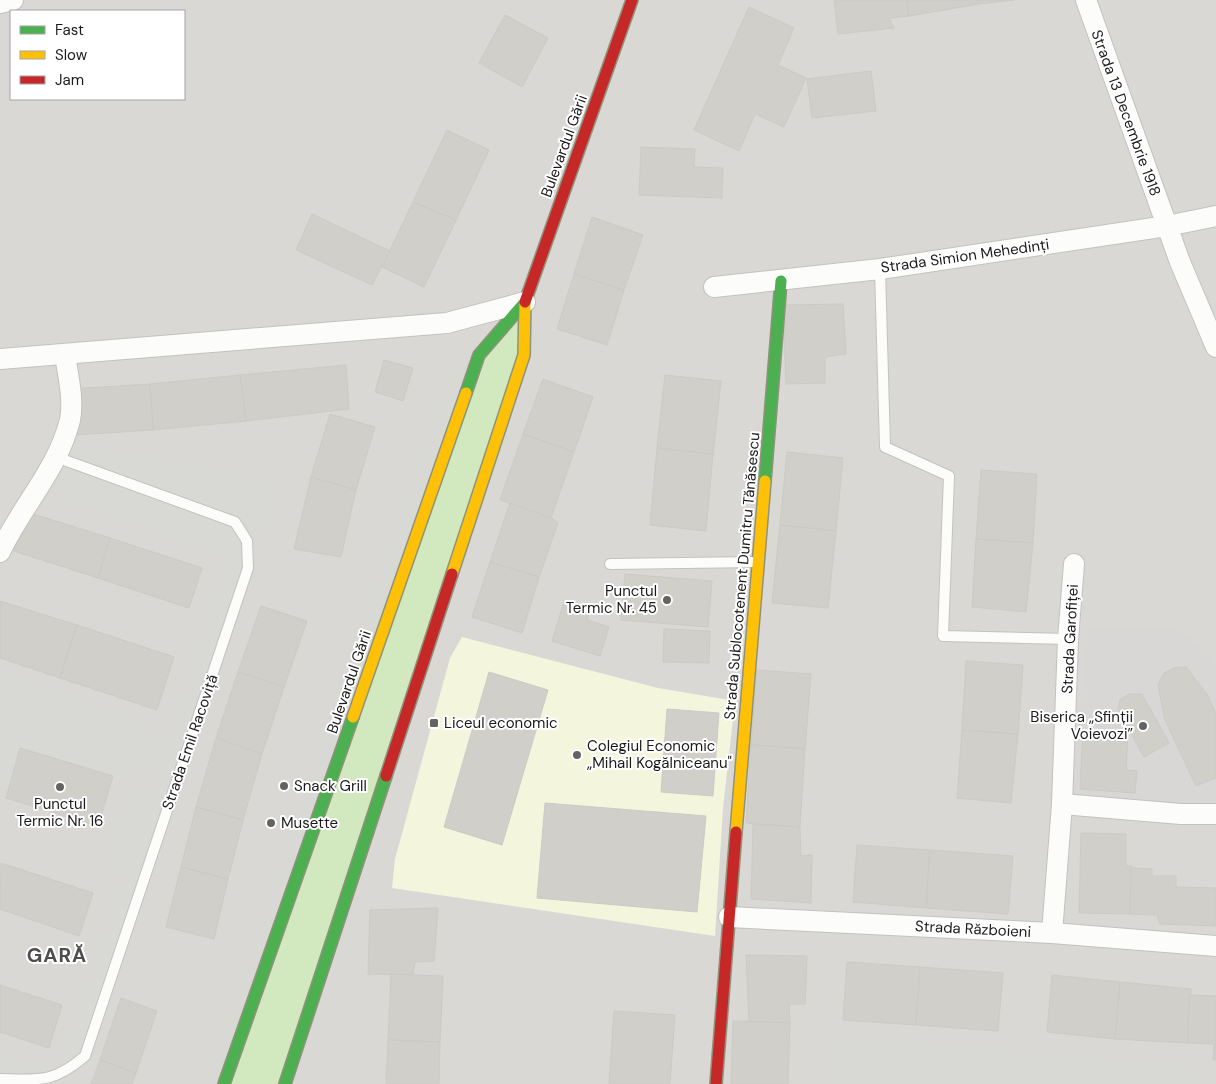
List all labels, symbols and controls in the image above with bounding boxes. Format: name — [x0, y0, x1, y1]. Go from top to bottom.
legend — [10, 10, 185, 100]
text: Fast — [55, 20, 84, 40]
street label: Strada 13 Decembrie 1918 — [1087, 27, 1165, 199]
text: Slow — [55, 45, 88, 65]
text: Jam — [55, 70, 84, 90]
street label: Bulevardul Gării — [536, 92, 592, 200]
street label: Strada Simion Mehedinți — [879, 234, 1051, 278]
street label: Strada Sublocotenent Dumitru Tănăsescu — [719, 431, 765, 721]
place label: Punctul Termic Nr. 45 — [566, 581, 657, 618]
street label: Strada Garofiței — [1057, 584, 1083, 694]
marker: Punctul Termic Nr. 45 — [661, 594, 673, 606]
street label: Bulevardul Gării — [322, 628, 376, 736]
street label: Strada Emil Racoviță — [157, 672, 223, 812]
place label: Biserica „Sfinții Voievozi” — [1030, 707, 1133, 744]
place label: Liceul economic — [444, 713, 558, 733]
marker: Liceul economic — [428, 717, 440, 729]
marker: Biserica „Sfinții Voievozi” — [1137, 720, 1149, 732]
place label: Colegiul Economic „Mihail Kogălniceanu" — [587, 736, 732, 773]
marker: Colegiul Economic „Mihail Kogălniceanu" — [571, 749, 583, 761]
place label: Snack Grill — [294, 776, 367, 796]
marker: Snack Grill — [278, 780, 290, 792]
marker: Punctul Termic Nr. 16 — [54, 781, 66, 793]
place label: Punctul Termic Nr. 16 — [16, 794, 104, 831]
place label: Musette — [281, 813, 338, 833]
marker: Musette — [265, 817, 277, 829]
street label: Strada Războieni — [914, 916, 1032, 942]
district label: GARĂ — [27, 942, 87, 968]

